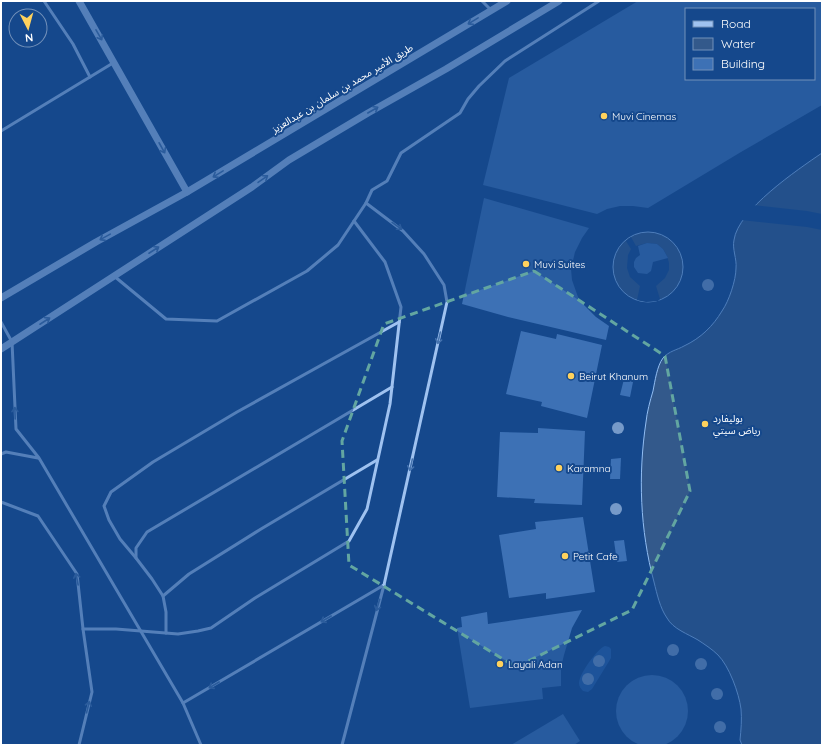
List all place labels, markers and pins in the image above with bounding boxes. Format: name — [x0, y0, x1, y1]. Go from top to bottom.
place label: Muvi Cinemas — [612, 110, 676, 123]
marker: Muvi Cinemas — [599, 111, 609, 121]
place label: Muvi Suites — [534, 258, 586, 271]
marker: Muvi Suites — [521, 259, 531, 269]
place label: Beirut Khanum — [579, 370, 648, 383]
marker: Beirut Khanum — [566, 371, 576, 381]
place label: بوليفارد رياض سيتي — [713, 412, 761, 438]
marker: بوليفارد رياض سيتي — [700, 419, 710, 429]
place label: Karamna — [567, 462, 611, 475]
marker: Karamna — [554, 463, 564, 473]
place label: Petit Cafe — [573, 550, 618, 563]
marker: Petit Cafe — [560, 551, 570, 561]
place label: Layali Adan — [508, 658, 563, 671]
marker: Layali Adan — [495, 659, 505, 669]

